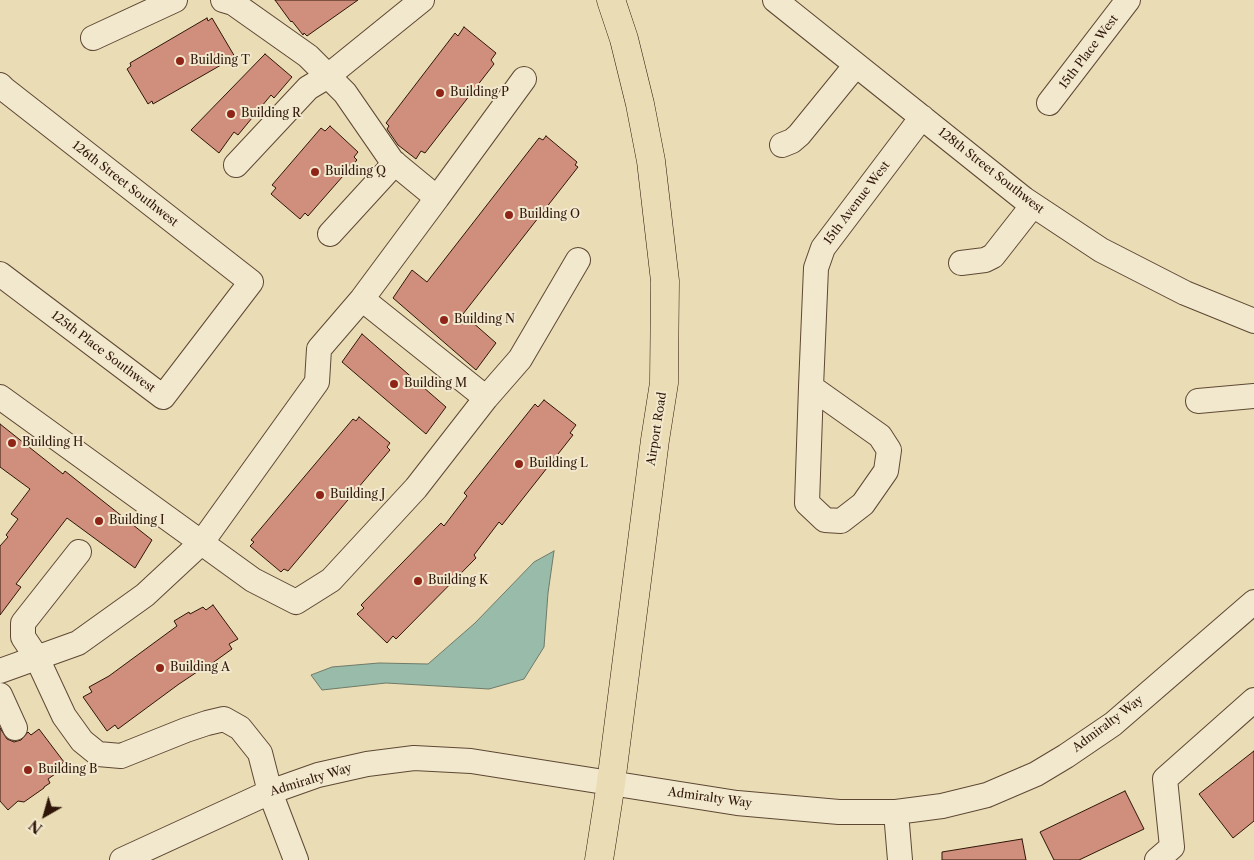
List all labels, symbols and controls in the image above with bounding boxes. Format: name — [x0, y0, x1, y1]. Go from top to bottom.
street label: 15th Place West — [1057, 12, 1121, 92]
place label: Building T — [190, 54, 250, 68]
marker: Building T — [174, 55, 186, 67]
place label: Building P — [450, 86, 509, 100]
marker: Building P — [434, 87, 446, 99]
place label: Building R — [241, 107, 301, 121]
marker: Building R — [225, 108, 237, 120]
street label: 128th Street Southwest — [935, 125, 1047, 217]
street label: 126th Street Southwest — [69, 138, 181, 230]
street label: 15th Avenue West — [821, 158, 893, 248]
place label: Building Q — [325, 165, 386, 179]
marker: Building Q — [309, 166, 321, 178]
place label: Building O — [519, 208, 580, 222]
marker: Building O — [503, 209, 515, 221]
street label: 125th Place Southwest — [48, 308, 158, 396]
place label: Building N — [454, 313, 515, 327]
marker: Building N — [438, 314, 450, 326]
place label: Building M — [404, 377, 467, 391]
marker: Building M — [388, 378, 400, 390]
street label: Airport Road — [644, 391, 670, 467]
place label: Building H — [22, 436, 83, 450]
marker: Building H — [6, 437, 18, 449]
place label: Building L — [529, 457, 588, 471]
marker: Building L — [513, 458, 525, 470]
place label: Building J — [330, 488, 385, 502]
marker: Building J — [314, 489, 326, 501]
place label: Building I — [109, 514, 165, 528]
marker: Building I — [93, 515, 105, 527]
place label: Building K — [428, 574, 488, 588]
marker: Building K — [412, 575, 424, 587]
place label: Building A — [170, 661, 230, 675]
marker: Building A — [154, 662, 166, 674]
street label: Admiralty Way — [1070, 693, 1146, 755]
street label: Admiralty Way — [268, 761, 354, 799]
place label: Building B — [38, 763, 97, 777]
marker: Building B — [22, 764, 34, 776]
street label: Admiralty Way — [667, 785, 753, 811]
north arrow — [20, 790, 70, 840]
text: N — [25, 816, 46, 838]

